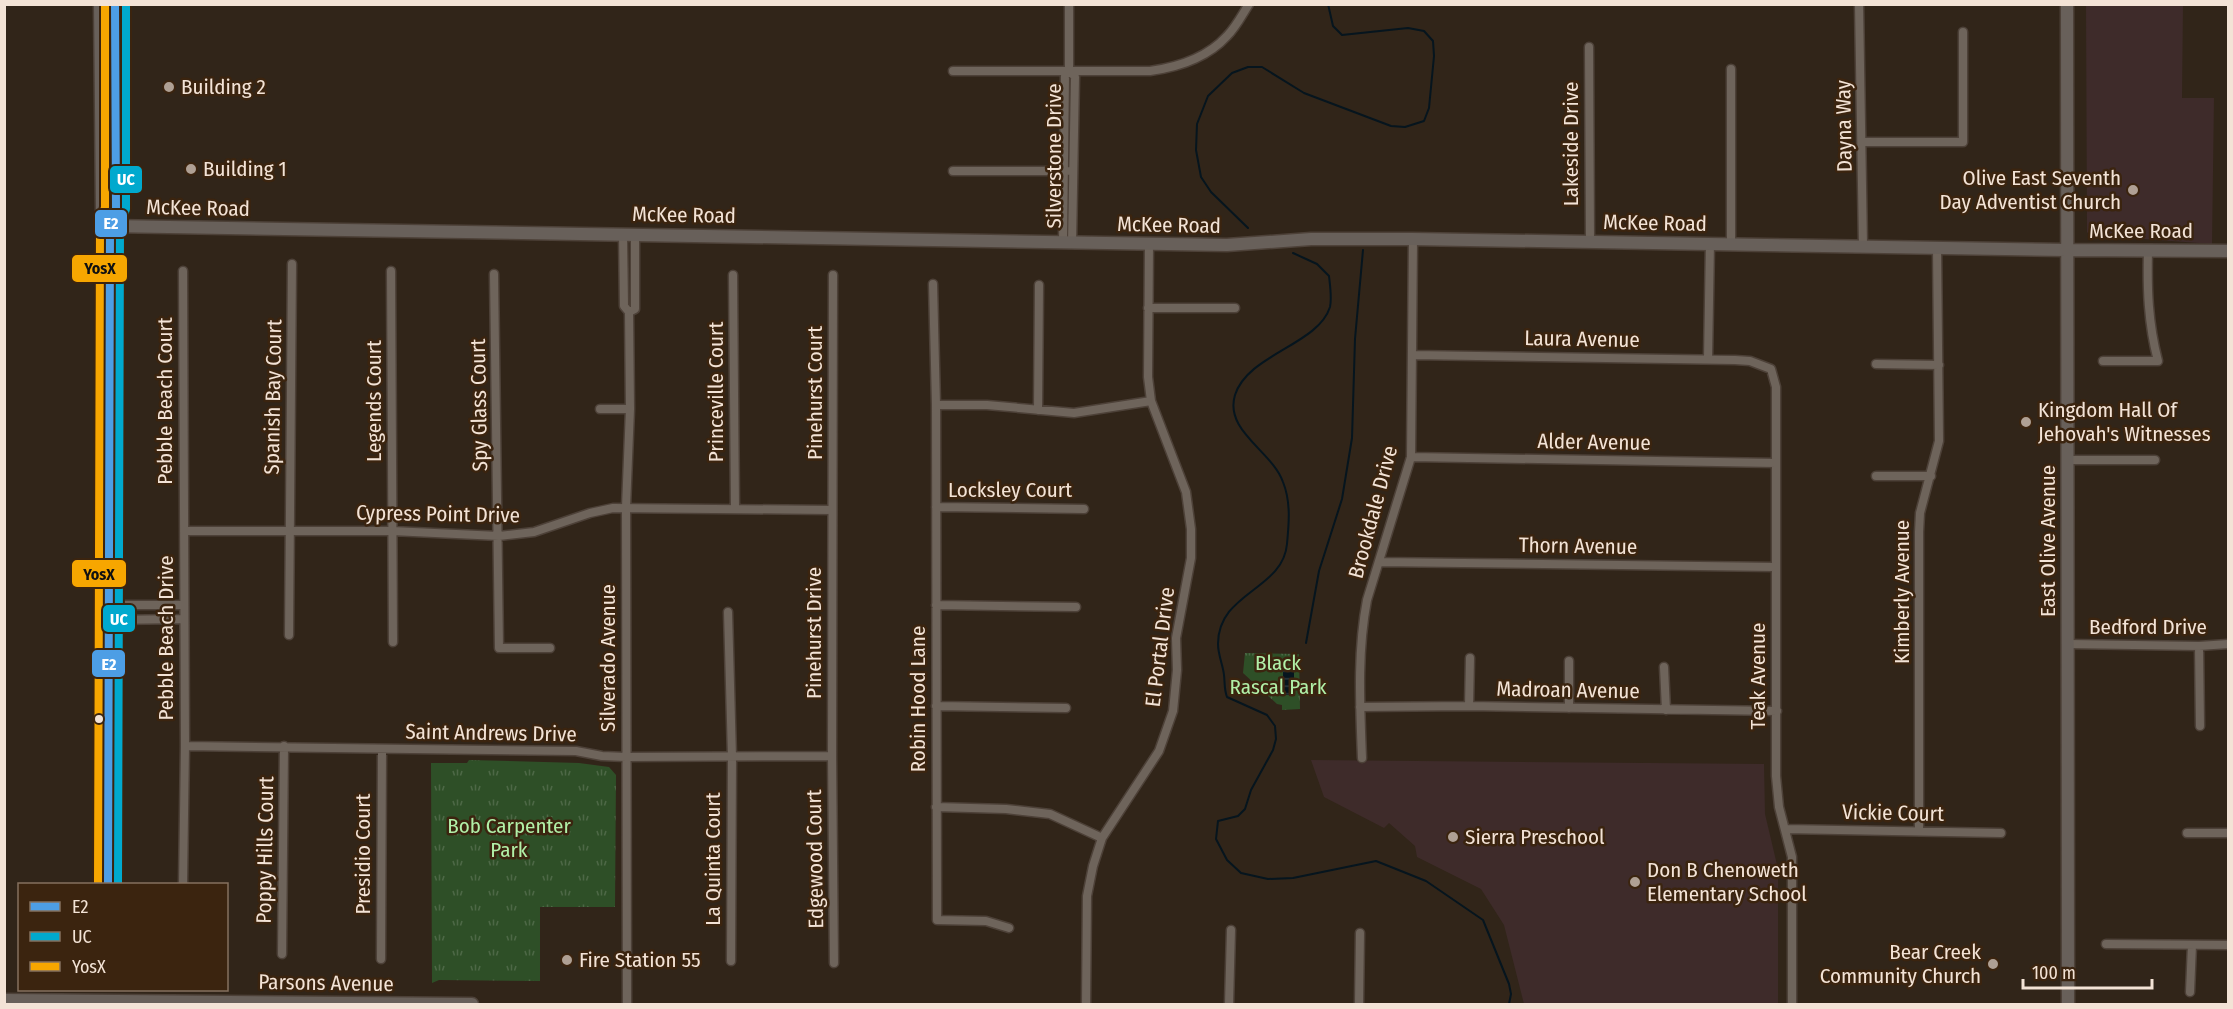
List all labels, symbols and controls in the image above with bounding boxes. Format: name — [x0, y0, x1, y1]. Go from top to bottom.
place label: Building 2 — [181, 74, 266, 100]
street label: Dayna Way — [1830, 79, 1858, 172]
marker: Building 2 — [162, 80, 176, 94]
street label: Lakeside Drive — [1558, 82, 1584, 206]
street label: Silverstone Drive — [1041, 83, 1067, 229]
place label: Building 1 — [203, 156, 287, 182]
marker: Building 1 — [184, 162, 198, 176]
line badge: UC — [109, 165, 143, 194]
place label: Olive East Seventh Day Adventist Church — [1939, 165, 2121, 215]
text: UC — [117, 170, 136, 189]
marker: Olive East Seventh Day Adventist Church — [2126, 183, 2140, 197]
street label: McKee Road — [146, 194, 250, 222]
street label: McKee Road — [632, 201, 736, 229]
line badge: E2 — [94, 209, 128, 238]
street label: McKee Road — [1603, 209, 1707, 237]
street label: McKee Road — [1117, 211, 1221, 239]
text: E2 — [104, 214, 119, 233]
street label: McKee Road — [2089, 218, 2193, 244]
line badge: YosX — [71, 254, 128, 283]
text: YosX — [83, 259, 116, 278]
street label: Pebble Beach Court — [152, 317, 178, 485]
street label: Spanish Bay Court — [259, 319, 287, 475]
street label: Princeville Court — [703, 322, 729, 462]
street label: Laura Avenue — [1524, 325, 1640, 353]
street label: Pinehurst Court — [802, 326, 828, 460]
street label: Spy Glass Court — [465, 338, 493, 471]
street label: Legends Court — [361, 340, 387, 462]
place label: Kingdom Hall Of Jehovah's Witnesses — [2038, 397, 2211, 447]
marker: Kingdom Hall Of Jehovah's Witnesses — [2019, 415, 2033, 429]
street label: Alder Avenue — [1537, 428, 1651, 456]
street label: Brookdale Drive — [1343, 443, 1403, 581]
street label: East Olive Avenue — [2035, 465, 2061, 617]
street label: Locksley Court — [948, 477, 1072, 503]
street label: Cypress Point Drive — [356, 500, 520, 528]
street label: Kimberly Avenue — [1889, 520, 1915, 664]
street label: Thorn Avenue — [1519, 532, 1637, 560]
street label: Pebble Beach Drive — [153, 555, 179, 721]
line badge: YosX — [71, 559, 127, 588]
text: YosX — [82, 565, 115, 584]
street label: Pinehurst Drive — [801, 567, 827, 699]
street label: Silverado Avenue — [595, 584, 621, 732]
street label: El Portal Drive — [1140, 586, 1180, 708]
line badge: UC — [102, 604, 136, 633]
text: UC — [110, 610, 129, 629]
street label: Bedford Drive — [2089, 614, 2207, 640]
street label: Teak Avenue — [1745, 623, 1771, 729]
street label: Robin Hood Lane — [905, 626, 931, 772]
line badge: E2 — [91, 649, 126, 678]
park label: Black Rascal Park — [1230, 650, 1327, 700]
text: E2 — [102, 655, 117, 674]
street label: Madroan Avenue — [1496, 676, 1640, 704]
unlabelled marker — [93, 713, 105, 725]
street label: Saint Andrews Drive — [405, 719, 577, 747]
street label: Poppy Hills Court — [251, 776, 279, 924]
street label: Edgewood Court — [801, 789, 829, 929]
street label: La Quinta Court — [700, 792, 726, 926]
street label: Presidio Court — [350, 793, 376, 914]
street label: Vickie Court — [1842, 799, 1944, 827]
park label: Bob Carpenter Park — [447, 813, 571, 863]
place label: Sierra Preschool — [1465, 824, 1605, 850]
marker: Sierra Preschool — [1446, 830, 1460, 844]
place label: Don B Chenoweth Elementary School — [1647, 857, 1807, 907]
marker: Don B Chenoweth Elementary School — [1628, 875, 1642, 889]
legend — [18, 883, 228, 991]
text: E2 — [72, 896, 88, 918]
text: UC — [72, 926, 92, 948]
place label: Bear Creek Community Church — [1820, 939, 1981, 989]
place label: Fire Station 55 — [579, 947, 701, 973]
scale bar — [2023, 952, 2152, 990]
marker: Fire Station 55 — [560, 953, 574, 967]
text: YosX — [72, 956, 106, 978]
marker: Bear Creek Community Church — [1986, 957, 2000, 971]
text: 100 m — [2032, 962, 2076, 984]
street label: Parsons Avenue — [258, 969, 394, 997]

